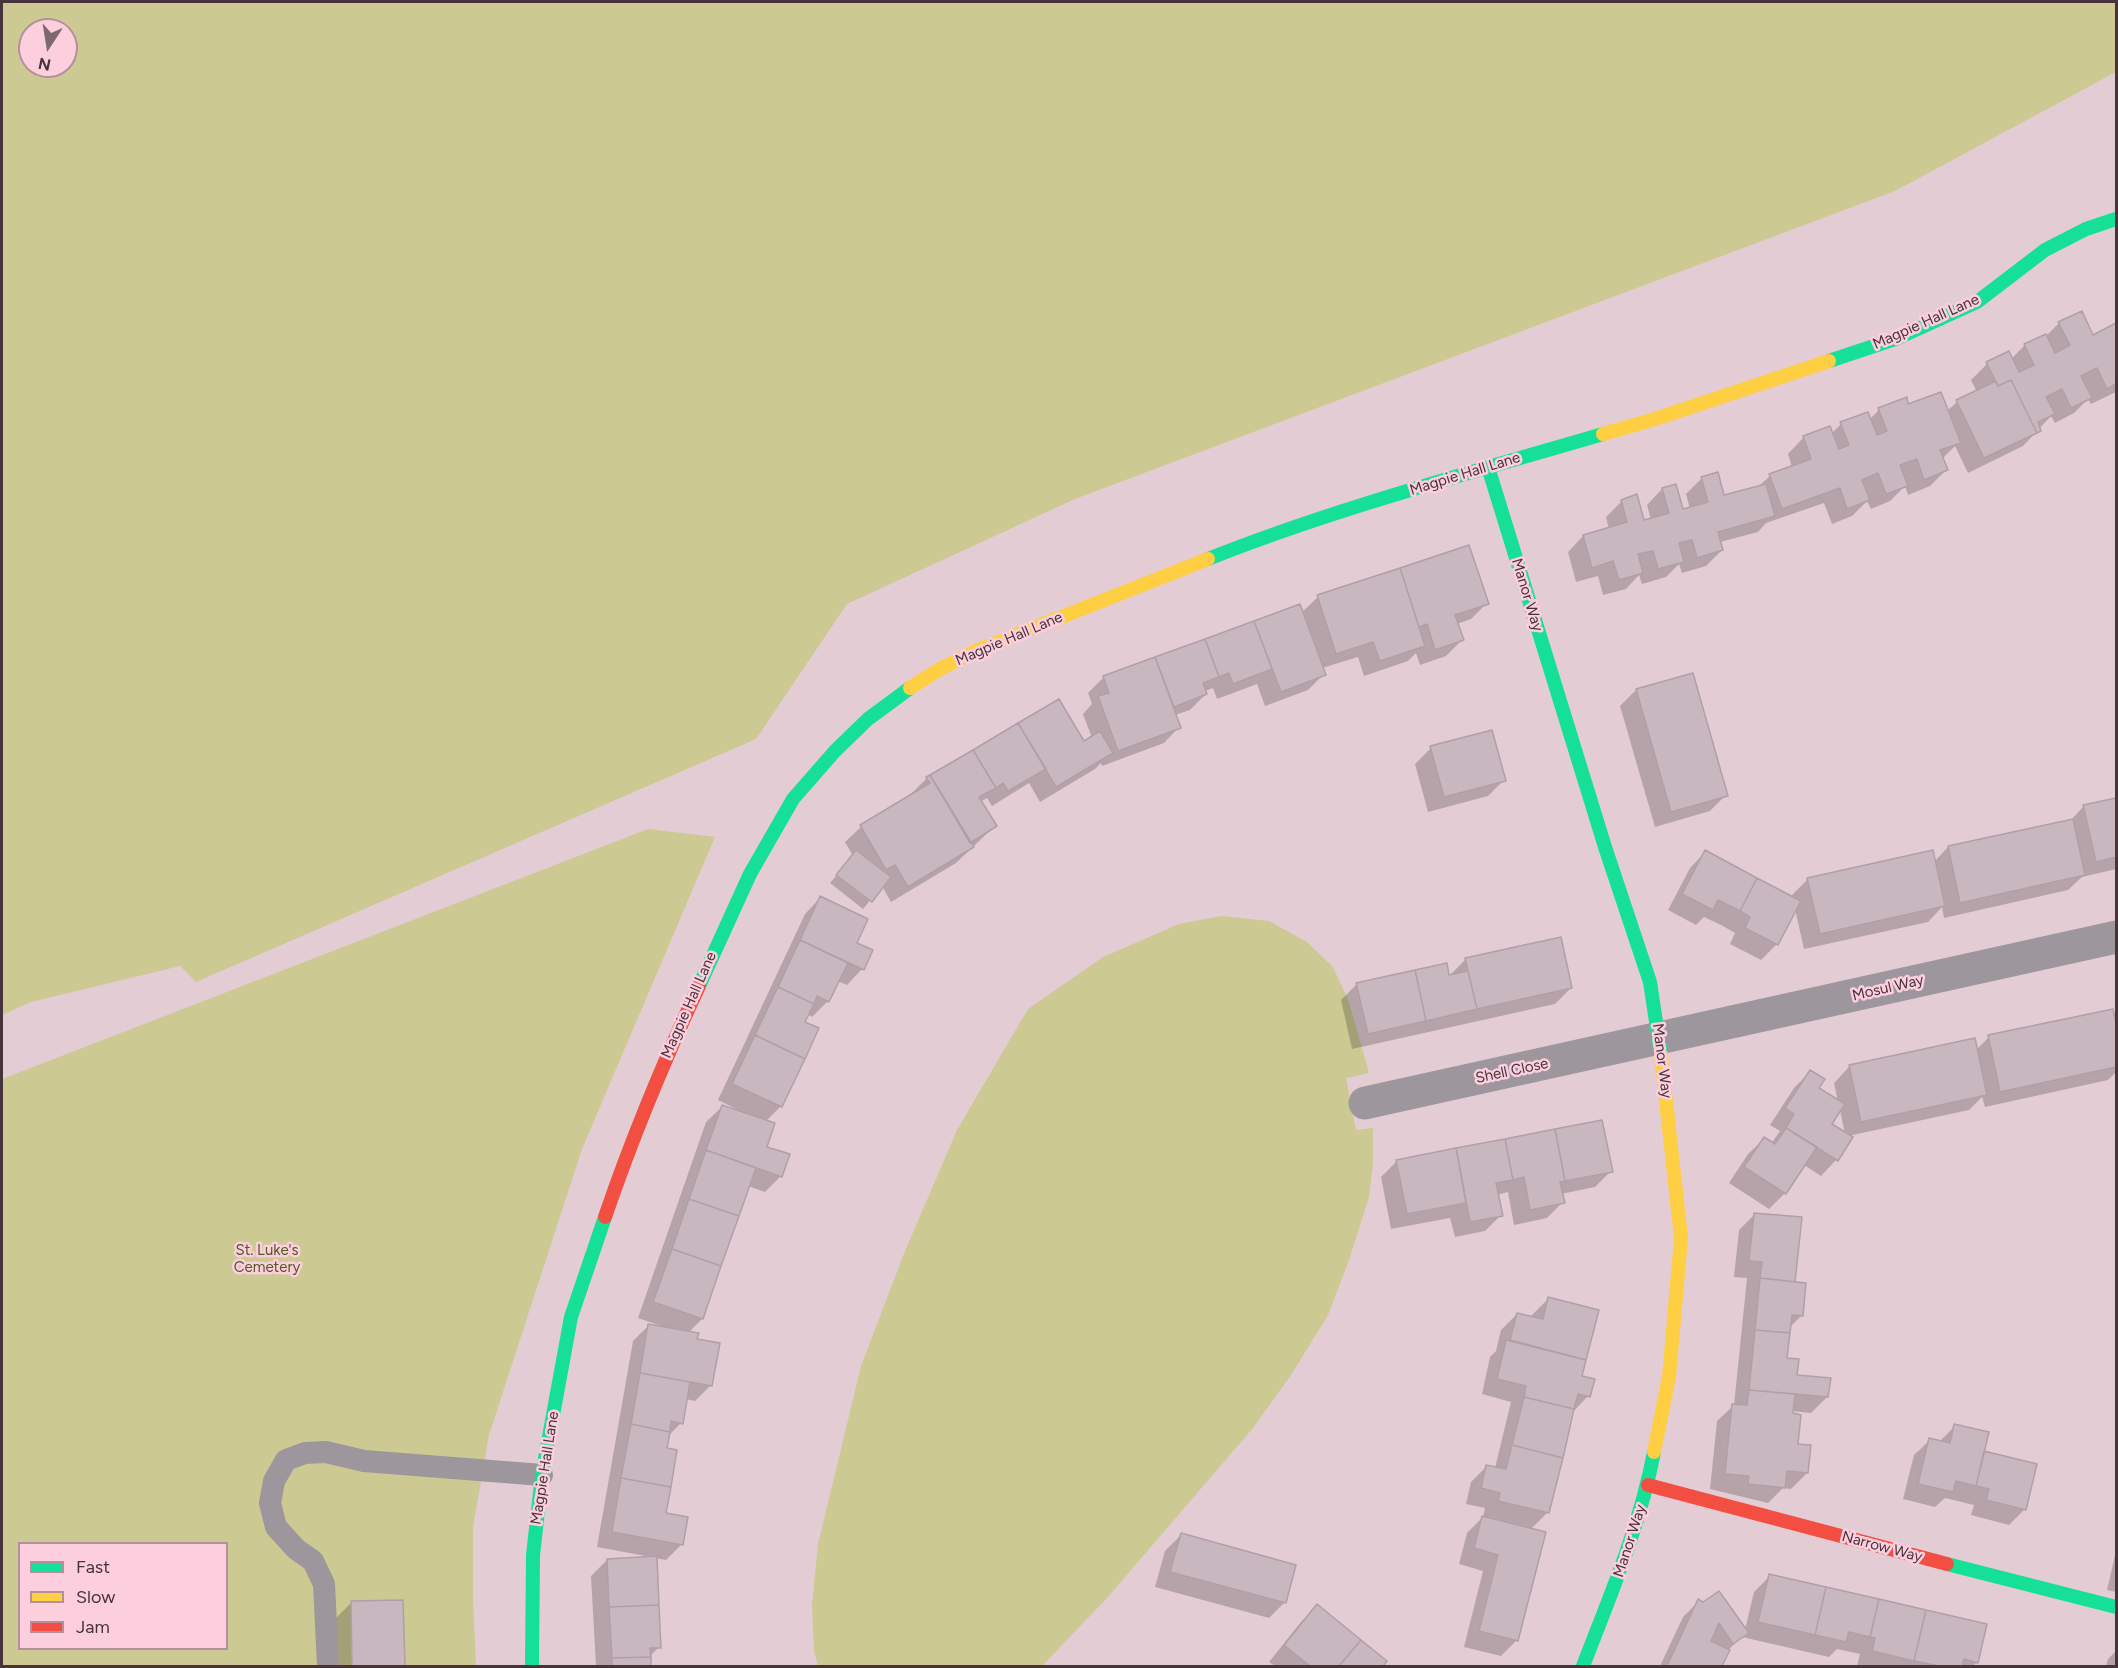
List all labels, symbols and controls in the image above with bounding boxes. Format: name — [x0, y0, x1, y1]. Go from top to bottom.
north arrow — [18, 18, 78, 78]
text: N — [37, 54, 53, 75]
street label: Magpie Hall Lane — [1870, 290, 1982, 354]
street label: Magpie Hall Lane — [1408, 449, 1522, 499]
street label: Manor Way — [1507, 556, 1547, 634]
street label: Magpie Hall Lane — [953, 608, 1065, 670]
street label: Magpie Hall Lane — [657, 949, 721, 1061]
street label: Mosul Way — [1850, 971, 1926, 1005]
street label: Manor Way — [1648, 1022, 1676, 1100]
street label: Shell Close — [1474, 1054, 1550, 1088]
park label: St. Luke's Cemetery — [234, 1242, 300, 1277]
street label: Magpie Hall Lane — [527, 1410, 563, 1526]
street label: Manor Way — [1610, 1502, 1650, 1580]
street label: Narrow Way — [1840, 1528, 1924, 1566]
legend — [18, 1542, 228, 1650]
text: Fast — [76, 1556, 110, 1578]
text: Slow — [76, 1586, 115, 1608]
text: Jam — [76, 1616, 110, 1638]

